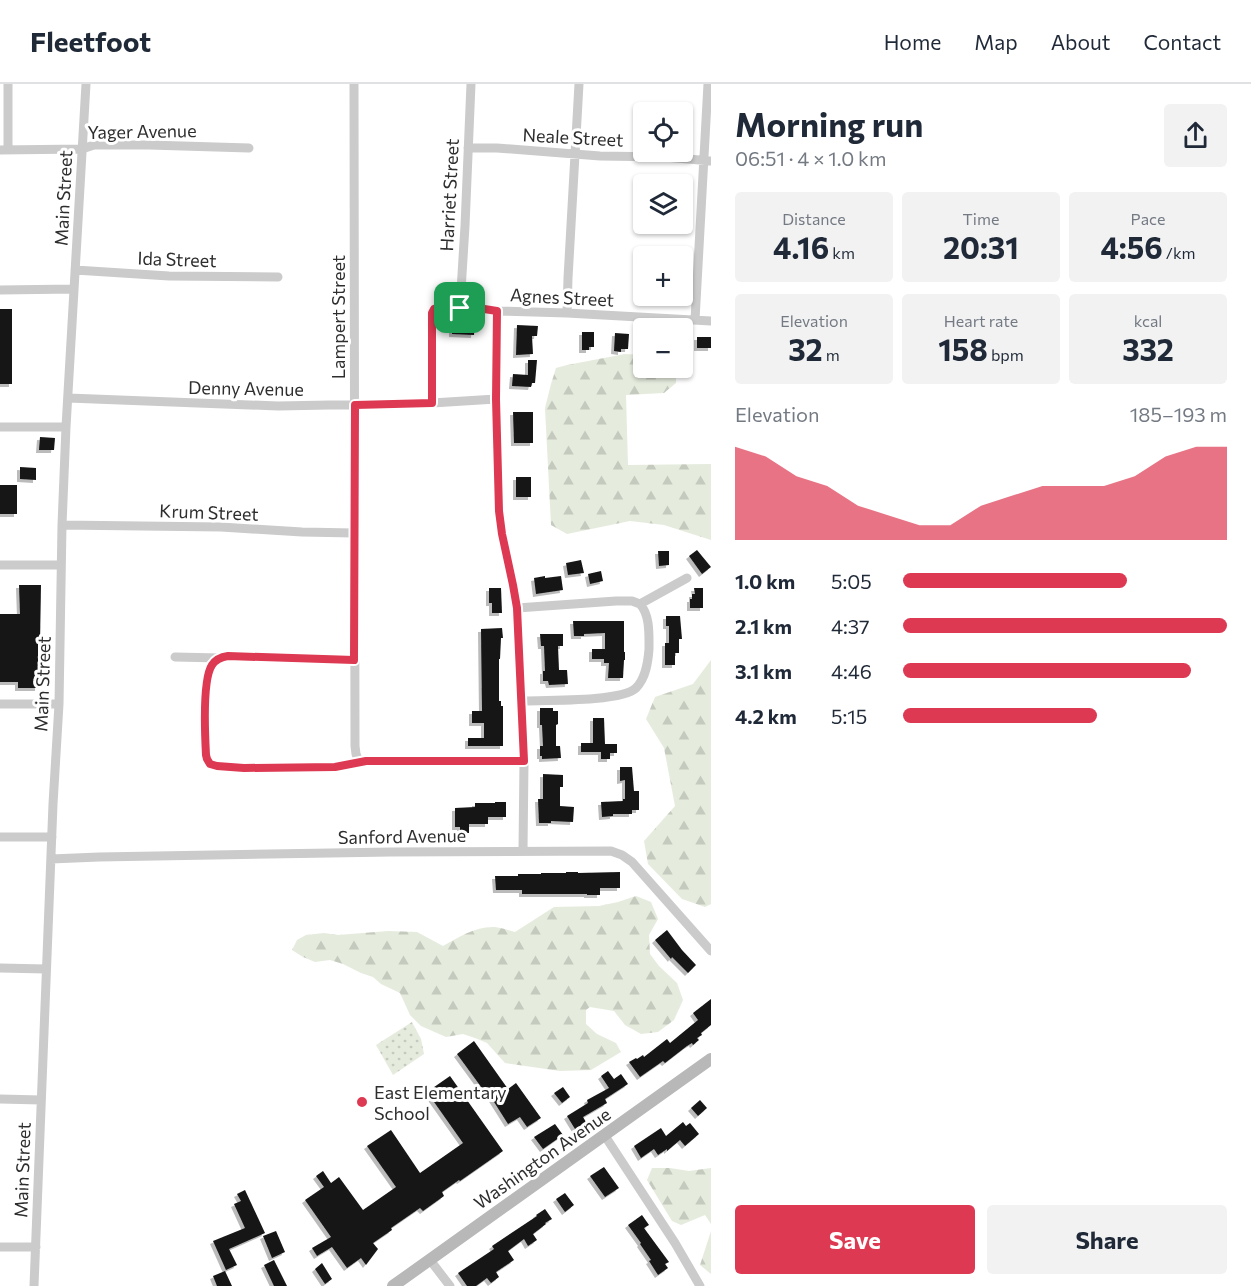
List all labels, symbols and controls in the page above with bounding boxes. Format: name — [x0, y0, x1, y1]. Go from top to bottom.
text: Fleetfoot — [30, 24, 151, 58]
text: Home — [884, 29, 941, 54]
text: Map — [974, 29, 1018, 54]
text: About — [1051, 29, 1110, 54]
text: Contact — [1143, 29, 1221, 54]
map controls — [633, 102, 693, 378]
button: locate — [633, 102, 693, 162]
text: Morning run — [735, 103, 923, 144]
button: share — [1164, 104, 1227, 167]
street label: Yager Avenue — [87, 119, 197, 143]
street label: Neale Street — [522, 123, 624, 151]
street label: Harriet Street — [435, 138, 463, 252]
text: 06:51 · 4 × 1.0 km — [735, 146, 886, 170]
street label: Main Street — [50, 150, 76, 246]
button: layers — [633, 174, 693, 234]
text: Distance — [782, 209, 846, 228]
text: Time — [963, 209, 999, 228]
text: Pace — [1131, 209, 1165, 228]
text: 4.16 — [773, 228, 829, 265]
text: 20:31 — [943, 228, 1019, 265]
text: 4:56 — [1100, 228, 1163, 265]
text: km — [829, 243, 855, 262]
text: /km — [1163, 243, 1196, 262]
button: + — [633, 246, 693, 306]
street label: Ida Street — [137, 247, 217, 271]
street label: Lampert Street — [327, 255, 349, 379]
pin — [434, 282, 485, 333]
street label: Agnes Street — [509, 283, 615, 311]
icon: arrive — [443, 291, 476, 324]
text: Elevation — [780, 311, 848, 330]
text: Heart rate — [944, 311, 1018, 330]
text: kcal — [1134, 311, 1162, 330]
button: − — [633, 318, 693, 378]
text: 32 — [788, 330, 823, 367]
text: 158 — [938, 330, 988, 367]
text: 332 — [1122, 330, 1174, 367]
text: m — [823, 345, 840, 364]
text: bpm — [988, 345, 1024, 364]
street label: Denny Avenue — [188, 376, 304, 400]
text: Elevation — [735, 402, 820, 426]
text: 185–193 m — [1130, 402, 1227, 426]
street label: Krum Street — [159, 499, 259, 525]
text: 1.0 km — [735, 569, 795, 593]
text: 5:05 — [831, 569, 872, 593]
text: 2.1 km — [735, 614, 792, 638]
text: 4:37 — [831, 614, 870, 638]
street label: Main Street — [29, 636, 55, 732]
text: 3.1 km — [735, 659, 792, 683]
text: 4:46 — [831, 659, 872, 683]
text: 4.2 km — [735, 704, 797, 728]
text: 5:15 — [831, 704, 867, 728]
street label: Sanford Avenue — [338, 824, 466, 848]
place label: East Elementary School — [374, 1081, 507, 1124]
marker: East Elementary School — [355, 1095, 369, 1109]
street label: Washington Avenue — [469, 1103, 615, 1213]
street label: Main Street — [9, 1122, 35, 1218]
button: Save — [735, 1205, 975, 1274]
button: Share — [987, 1205, 1227, 1274]

